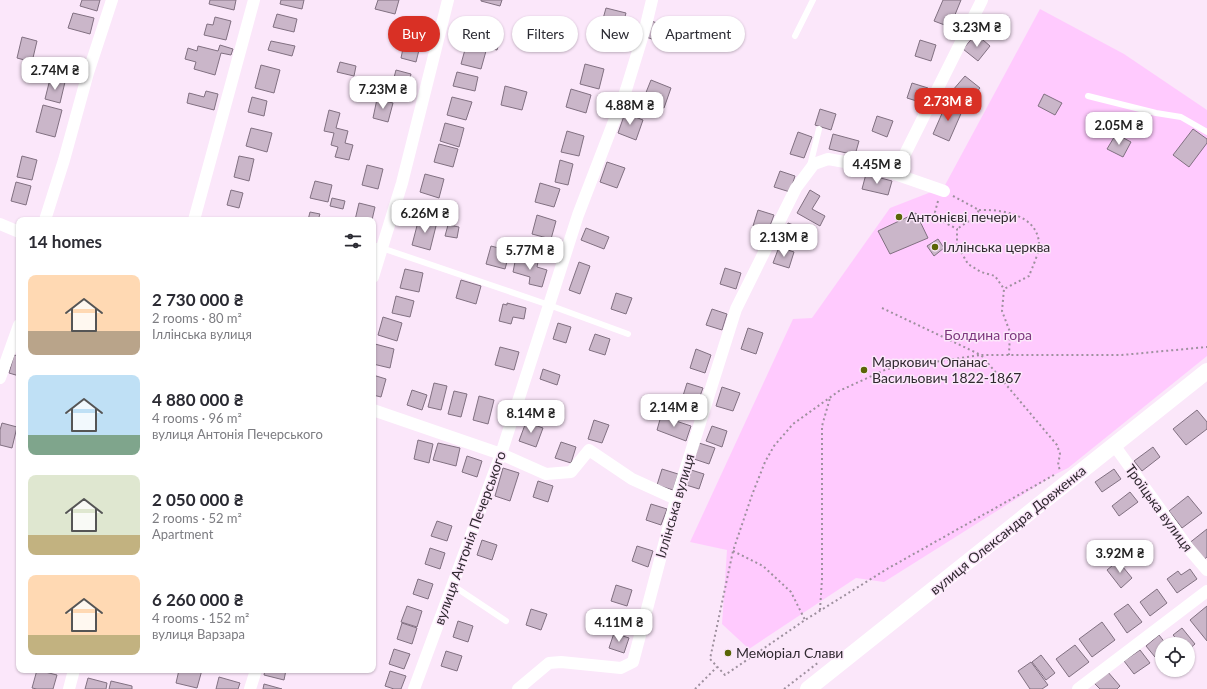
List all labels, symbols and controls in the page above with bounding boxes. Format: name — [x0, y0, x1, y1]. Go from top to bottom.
pin: 3.23M ₴ — [940, 14, 1014, 48]
chip: Buy — [388, 16, 440, 52]
chip: Rent — [448, 16, 504, 52]
chip: Filters — [512, 16, 578, 52]
chip: New — [586, 16, 643, 52]
chip: Apartment — [651, 16, 745, 52]
text: 3.23M ₴ — [952, 19, 1002, 35]
pin: 2.74M ₴ — [18, 57, 92, 91]
text: 2.74M ₴ — [30, 62, 80, 78]
pin: 7.23M ₴ — [346, 76, 420, 110]
text: 7.23M ₴ — [358, 81, 408, 97]
pin: 2.73M ₴ — [911, 88, 985, 122]
pin: 4.88M ₴ — [593, 92, 667, 126]
text: 2.73M ₴ — [923, 93, 973, 109]
text: 4.88M ₴ — [605, 97, 655, 113]
pin: 2.05M ₴ — [1082, 112, 1156, 146]
text: 2.05M ₴ — [1094, 117, 1144, 133]
pin: 4.45M ₴ — [840, 151, 914, 185]
text: 4.45M ₴ — [852, 156, 902, 172]
pin: 6.26M ₴ — [388, 200, 462, 234]
text: 6.26M ₴ — [400, 205, 450, 221]
place label: Антонієві печери — [907, 208, 1017, 225]
marker: Антонієві печери — [894, 212, 904, 222]
pin: 2.13M ₴ — [747, 224, 821, 258]
text: 2.13M ₴ — [759, 229, 809, 245]
icon: filters — [342, 230, 364, 252]
text: 14 homes — [28, 231, 102, 252]
pin: 5.77M ₴ — [493, 237, 567, 271]
place label: Іллінська церква — [943, 238, 1050, 255]
text: 5.77M ₴ — [505, 242, 555, 258]
marker: Іллінська церква — [930, 242, 940, 252]
text: 2 730 000 ₴ — [152, 289, 244, 310]
icon: home — [60, 291, 108, 339]
text: 2 rooms · 80 m² — [152, 310, 242, 326]
text: Іллінська вулиця — [152, 326, 252, 342]
park label: Болдина гора — [944, 326, 1032, 343]
place label: Маркович Опанас Васильович 1822-1867 — [872, 353, 1021, 386]
marker: Маркович Опанас Васильович 1822-1867 — [859, 365, 869, 375]
text: 4 880 000 ₴ — [152, 389, 244, 410]
icon: home — [60, 391, 108, 439]
pin: 2.14M ₴ — [637, 394, 711, 428]
text: 2.14M ₴ — [649, 399, 699, 415]
pin: 8.14M ₴ — [494, 400, 568, 434]
text: 8.14M ₴ — [506, 405, 556, 421]
text: 4 rooms · 96 m² — [152, 410, 242, 426]
text: вулиця Антонія Печерського — [152, 426, 323, 442]
street label: вулиця Антонія Печерського — [430, 448, 509, 627]
street label: Іллінська вулиця — [652, 452, 698, 560]
street label: вулиця Олександра Довженка — [926, 461, 1089, 598]
street label: Троїцька вулиця — [1122, 461, 1197, 555]
text: 2 050 000 ₴ — [152, 489, 244, 510]
icon: home — [60, 491, 108, 539]
text: 2 rooms · 52 m² — [152, 510, 242, 526]
text: Apartment — [152, 526, 213, 542]
pin: 3.92M ₴ — [1083, 540, 1157, 574]
text: 3.92M ₴ — [1095, 545, 1145, 561]
text: 6 260 000 ₴ — [152, 589, 244, 610]
icon: home — [60, 591, 108, 639]
pin: 4.11M ₴ — [582, 609, 656, 643]
text: 4 rooms · 152 m² — [152, 610, 249, 626]
text: 4.11M ₴ — [594, 614, 644, 630]
text: вулиця Варзара — [152, 626, 245, 642]
map controls — [1155, 637, 1195, 677]
button: locate — [1155, 637, 1195, 677]
place label: Меморіал Слави — [736, 644, 843, 661]
marker: Меморіал Слави — [723, 648, 733, 658]

